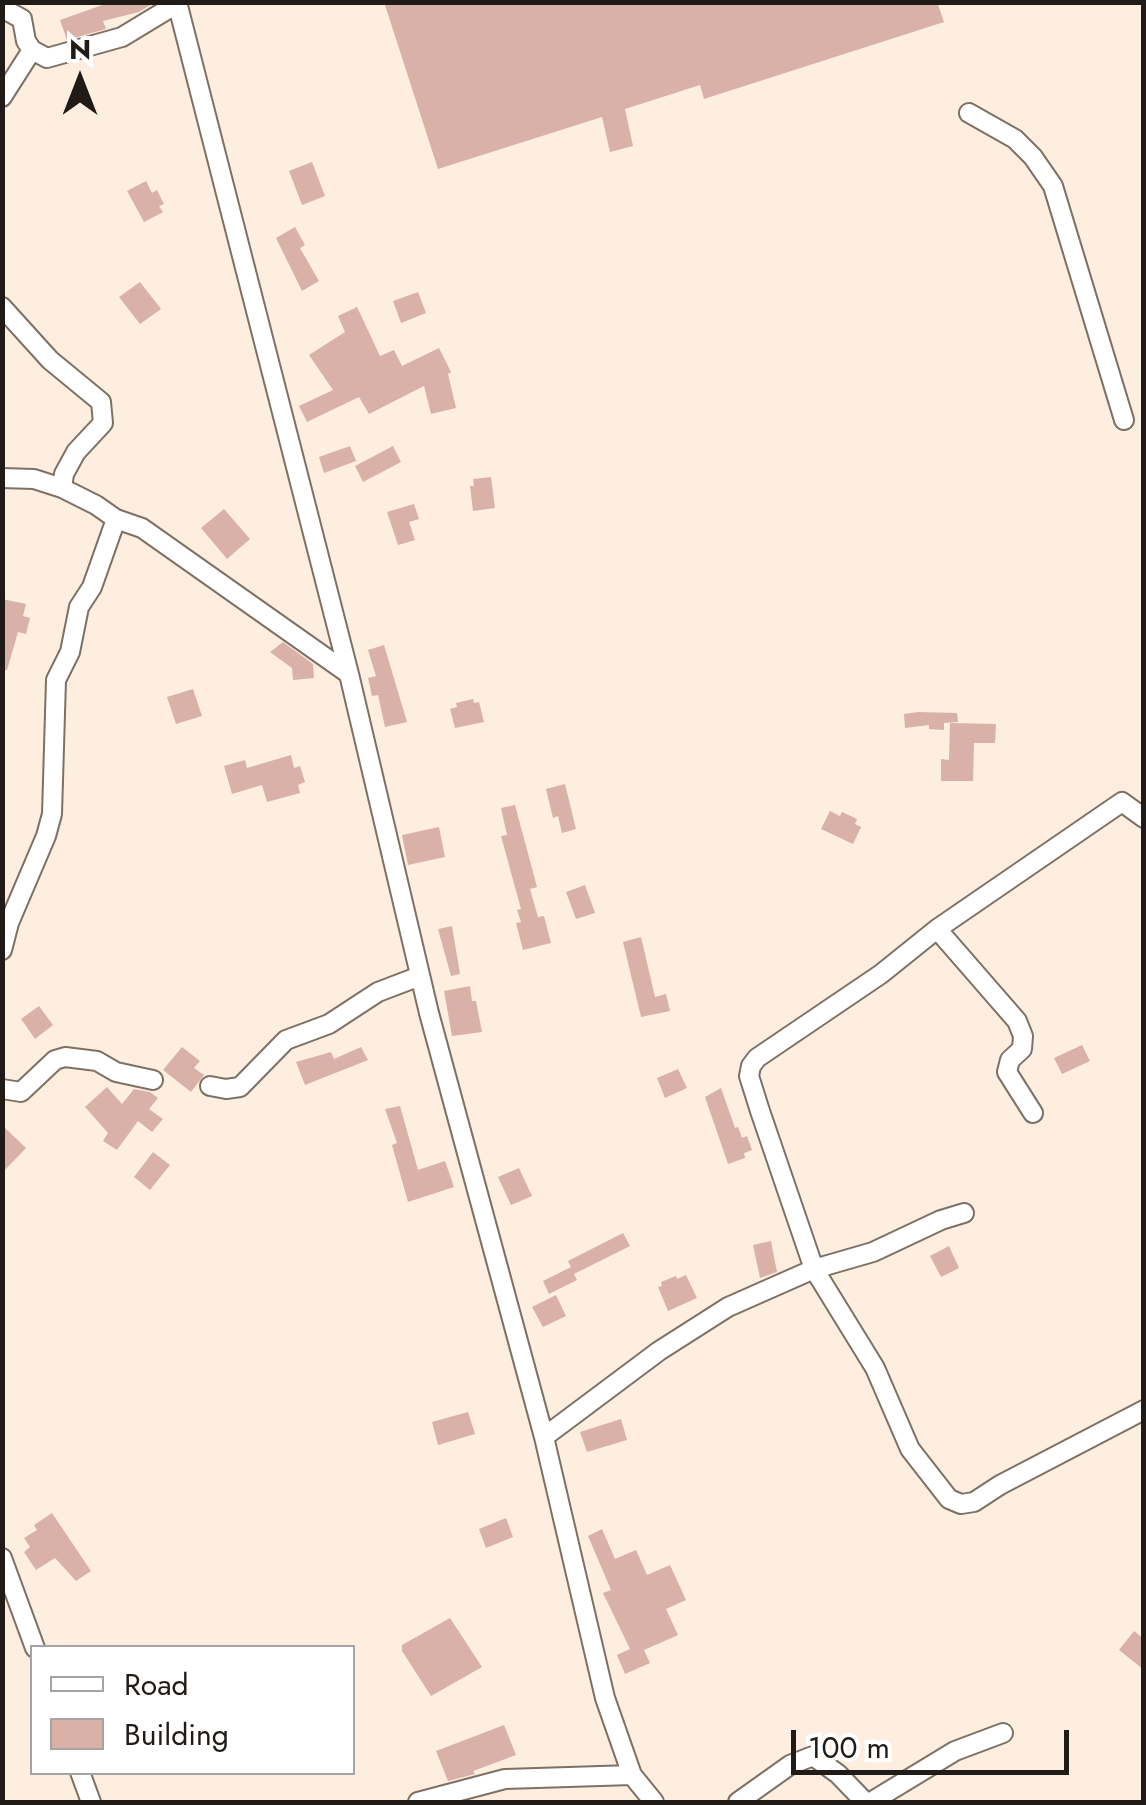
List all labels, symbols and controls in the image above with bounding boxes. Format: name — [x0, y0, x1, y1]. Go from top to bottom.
text: N — [69, 29, 91, 70]
north arrow — [30, 30, 130, 130]
legend — [30, 1645, 355, 1775]
text: Road — [124, 1663, 189, 1706]
scale bar — [796, 1710, 1074, 1772]
text: Building — [124, 1713, 229, 1756]
text: 100 m — [808, 1726, 890, 1769]

